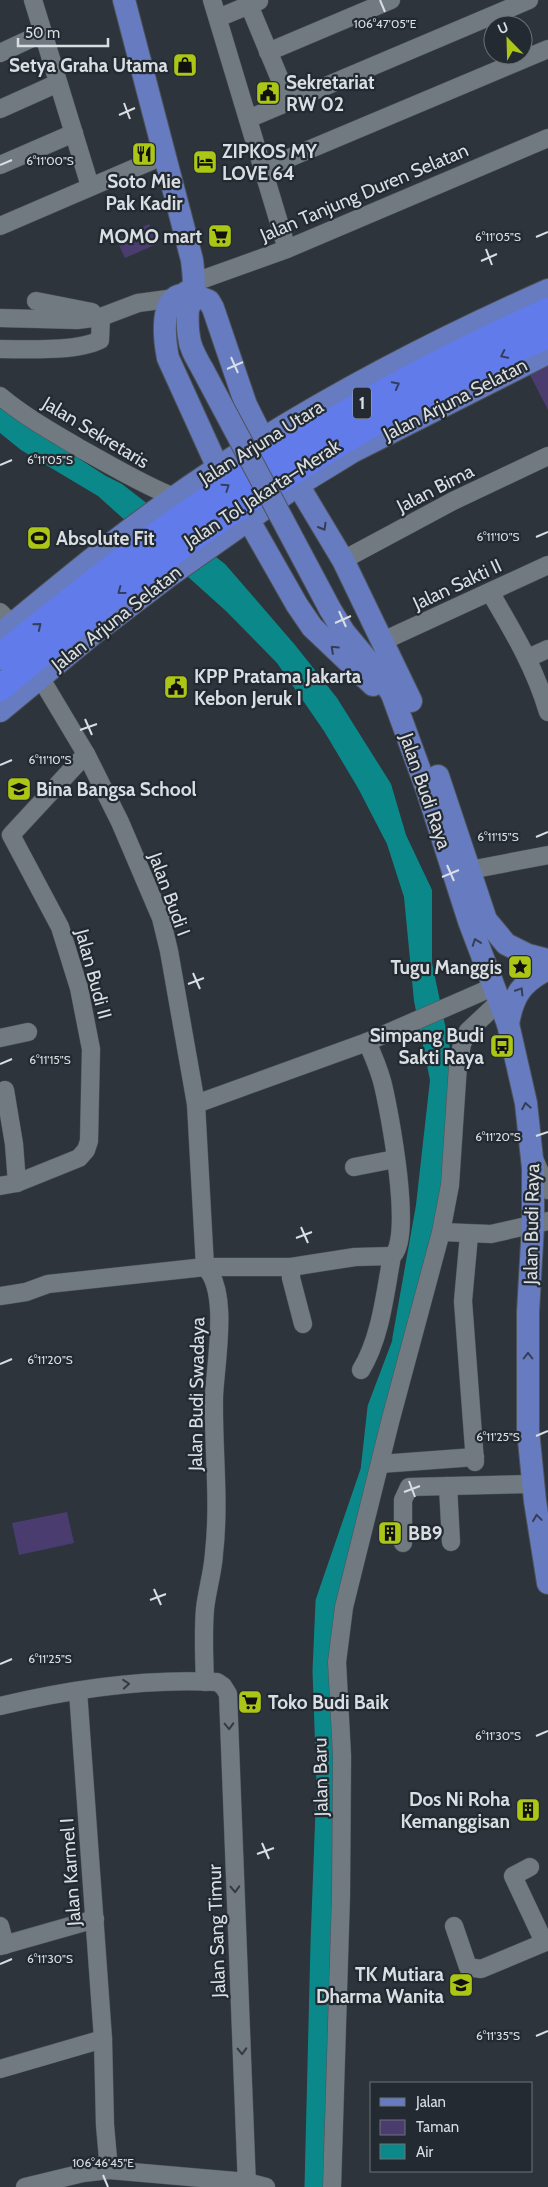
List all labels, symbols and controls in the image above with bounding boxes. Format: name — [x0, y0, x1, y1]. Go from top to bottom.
scale bar — [18, 15, 108, 47]
north arrow — [483, 15, 533, 65]
text: 106°47'05"E — [354, 16, 417, 31]
text: U — [495, 18, 511, 38]
text: 50 m — [25, 24, 60, 42]
shop icon: Setya Graha Utama — [172, 52, 198, 78]
place label: Setya Graha Utama — [9, 54, 169, 77]
place label: Sekretariat RW 02 — [286, 71, 375, 116]
public building icon: Sekretariat RW 02 — [255, 80, 281, 106]
street label: Jalan Tanjung Duren Selatan — [256, 138, 472, 247]
place label: ZIPKOS MY LOVE 64 — [222, 140, 318, 185]
restaurant icon: Soto Mie Pak Kadir — [131, 141, 157, 167]
hotel icon: ZIPKOS MY LOVE 64 — [192, 149, 218, 175]
text: 6°11'00"S — [26, 153, 74, 168]
place label: Soto Mie Pak Kadir — [106, 170, 183, 215]
supermarket icon: MOMO mart — [207, 223, 233, 249]
place label: MOMO mart — [99, 225, 202, 248]
text: 6°11'05"S — [475, 229, 521, 244]
one-way arrow — [500, 349, 509, 359]
street label: Jalan Arjuna Selatan — [379, 353, 531, 446]
one-way arrow — [390, 381, 399, 391]
road number: 1 — [353, 388, 371, 418]
street label: Jalan Sekretaris — [37, 391, 153, 473]
street label: Jalan Arjuna Utara — [194, 395, 328, 490]
street label: Jalan Tol Jakarta–Merak — [179, 434, 345, 553]
text: 6°11'05"S — [27, 452, 73, 467]
street label: Jalan Bima — [392, 459, 478, 518]
one-way arrow — [221, 483, 230, 493]
one-way arrow — [316, 521, 326, 530]
sports icon: Absolute Fit — [26, 525, 52, 551]
place label: Absolute Fit — [56, 527, 155, 550]
text: 6°11'10"S — [476, 529, 520, 544]
street label: Jalan Sakti II — [408, 554, 505, 615]
street label: Jalan Arjuna Selatan — [46, 561, 186, 677]
one-way arrow — [118, 586, 127, 594]
one-way arrow — [32, 624, 41, 632]
one-way arrow — [331, 646, 340, 655]
place label: KPP Pratama Jakarta Kebon Jeruk I — [194, 665, 362, 710]
public building icon: KPP Pratama Jakarta Kebon Jeruk I — [163, 674, 189, 700]
street label: Jalan Budi Raya — [395, 729, 456, 852]
text: 6°11'10"S — [28, 752, 72, 767]
school or university icon: Bina Bangsa School — [6, 776, 32, 802]
place label: Bina Bangsa School — [36, 778, 197, 801]
text: 6°11'15"S — [477, 829, 519, 844]
street label: Jalan Budi I — [143, 848, 195, 939]
street label: Jalan Budi II — [70, 926, 117, 1022]
one-way arrow — [472, 938, 482, 946]
place icon: Tugu Manggis — [507, 954, 533, 980]
place label: Tugu Manggis — [391, 956, 502, 979]
one-way arrow — [514, 987, 524, 996]
place label: Simpang Budi Sakti Raya — [370, 1024, 485, 1069]
bus stop icon: Simpang Budi Sakti Raya — [489, 1033, 515, 1059]
text: 6°11'15"S — [29, 1052, 71, 1067]
one-way arrow — [522, 1102, 532, 1111]
text: 6°11'20"S — [475, 1129, 521, 1144]
street label: Jalan Budi Raya — [519, 1163, 544, 1286]
street label: Jalan Budi Swadaya — [184, 1317, 209, 1472]
text: 6°11'20"S — [27, 1352, 73, 1367]
one-way arrow — [523, 1352, 533, 1360]
text: 6°11'25"S — [476, 1429, 520, 1444]
one-way arrow — [533, 1513, 543, 1522]
building icon: BB9 — [377, 1520, 403, 1546]
place label: BB9 — [408, 1522, 442, 1545]
text: 6°11'25"S — [28, 1651, 72, 1666]
one-way arrow — [122, 1679, 130, 1690]
supermarket icon: Toko Budi Baik — [237, 1689, 263, 1715]
place label: Toko Budi Baik — [268, 1691, 390, 1714]
one-way arrow — [223, 1723, 234, 1731]
text: 6°11'30"S — [475, 1728, 521, 1743]
street label: Jalan Baru — [308, 1737, 333, 1818]
place label: Dos Ni Roha Kemanggisan — [400, 1788, 511, 1833]
building icon: Dos Ni Roha Kemanggisan — [515, 1797, 541, 1823]
street label: Jalan Karmel I — [55, 1817, 86, 1928]
street label: Jalan Sang Timur — [203, 1864, 230, 1999]
one-way arrow — [230, 1885, 241, 1893]
text: 6°11'30"S — [27, 1951, 73, 1966]
place label: TK Mutiara Dharma Wanita — [316, 1963, 445, 2008]
school or university icon: TK Mutiara Dharma Wanita — [448, 1972, 474, 1998]
text: 6°11'35"S — [476, 2028, 520, 2043]
one-way arrow — [236, 2047, 247, 2055]
legend — [370, 2082, 533, 2172]
text: Jalan — [415, 2093, 446, 2111]
text: Taman — [416, 2118, 459, 2136]
text: Air — [416, 2143, 433, 2161]
text: 106°46'45"E — [72, 2155, 134, 2170]

